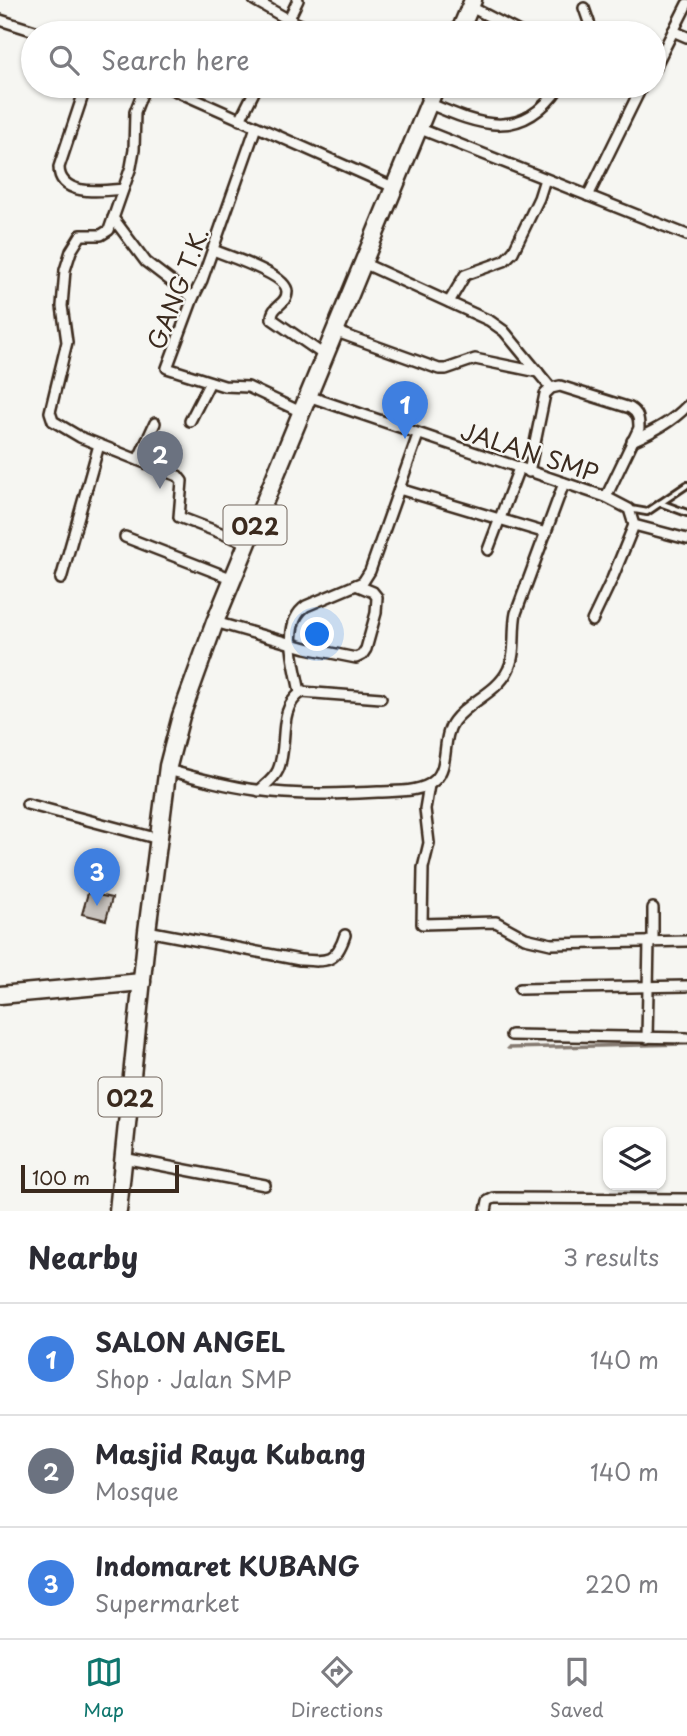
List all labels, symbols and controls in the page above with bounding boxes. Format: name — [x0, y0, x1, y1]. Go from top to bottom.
search box — [21, 21, 666, 98]
text: Search here — [101, 40, 250, 79]
icon: search — [45, 41, 83, 79]
street label: GANG T.K. — [137, 222, 217, 354]
pin: 1 — [382, 381, 428, 439]
street label: JALAN SMP — [456, 412, 604, 490]
pin: 2 — [137, 431, 183, 489]
road number: 022 — [224, 505, 286, 544]
your location — [300, 617, 334, 651]
pin: 3 — [74, 848, 120, 906]
road number: 022 — [99, 1078, 162, 1116]
map controls — [603, 1127, 666, 1190]
button: layers — [603, 1127, 666, 1190]
scale bar — [21, 1162, 178, 1194]
text: 100 m — [32, 1163, 90, 1191]
text: Nearby — [28, 1234, 138, 1279]
text: 3 results — [563, 1239, 659, 1274]
text: SALON ANGEL — [95, 1322, 286, 1361]
text: 1 — [46, 1342, 57, 1377]
text: 140 m — [590, 1342, 659, 1377]
text: Shop · Jalan SMP — [95, 1361, 292, 1396]
text: Masjid Raya Kubang — [95, 1434, 366, 1473]
text: 2 — [43, 1454, 59, 1489]
text: 140 m — [590, 1454, 659, 1489]
text: Mosque — [95, 1473, 179, 1508]
text: Indomaret KUBANG — [95, 1546, 360, 1585]
text: 3 — [43, 1566, 59, 1601]
text: 220 m — [585, 1566, 659, 1601]
text: Supermarket — [95, 1585, 239, 1620]
tab: Map — [83, 1653, 124, 1723]
tab: Directions — [291, 1653, 383, 1723]
tab: Saved — [550, 1653, 604, 1723]

